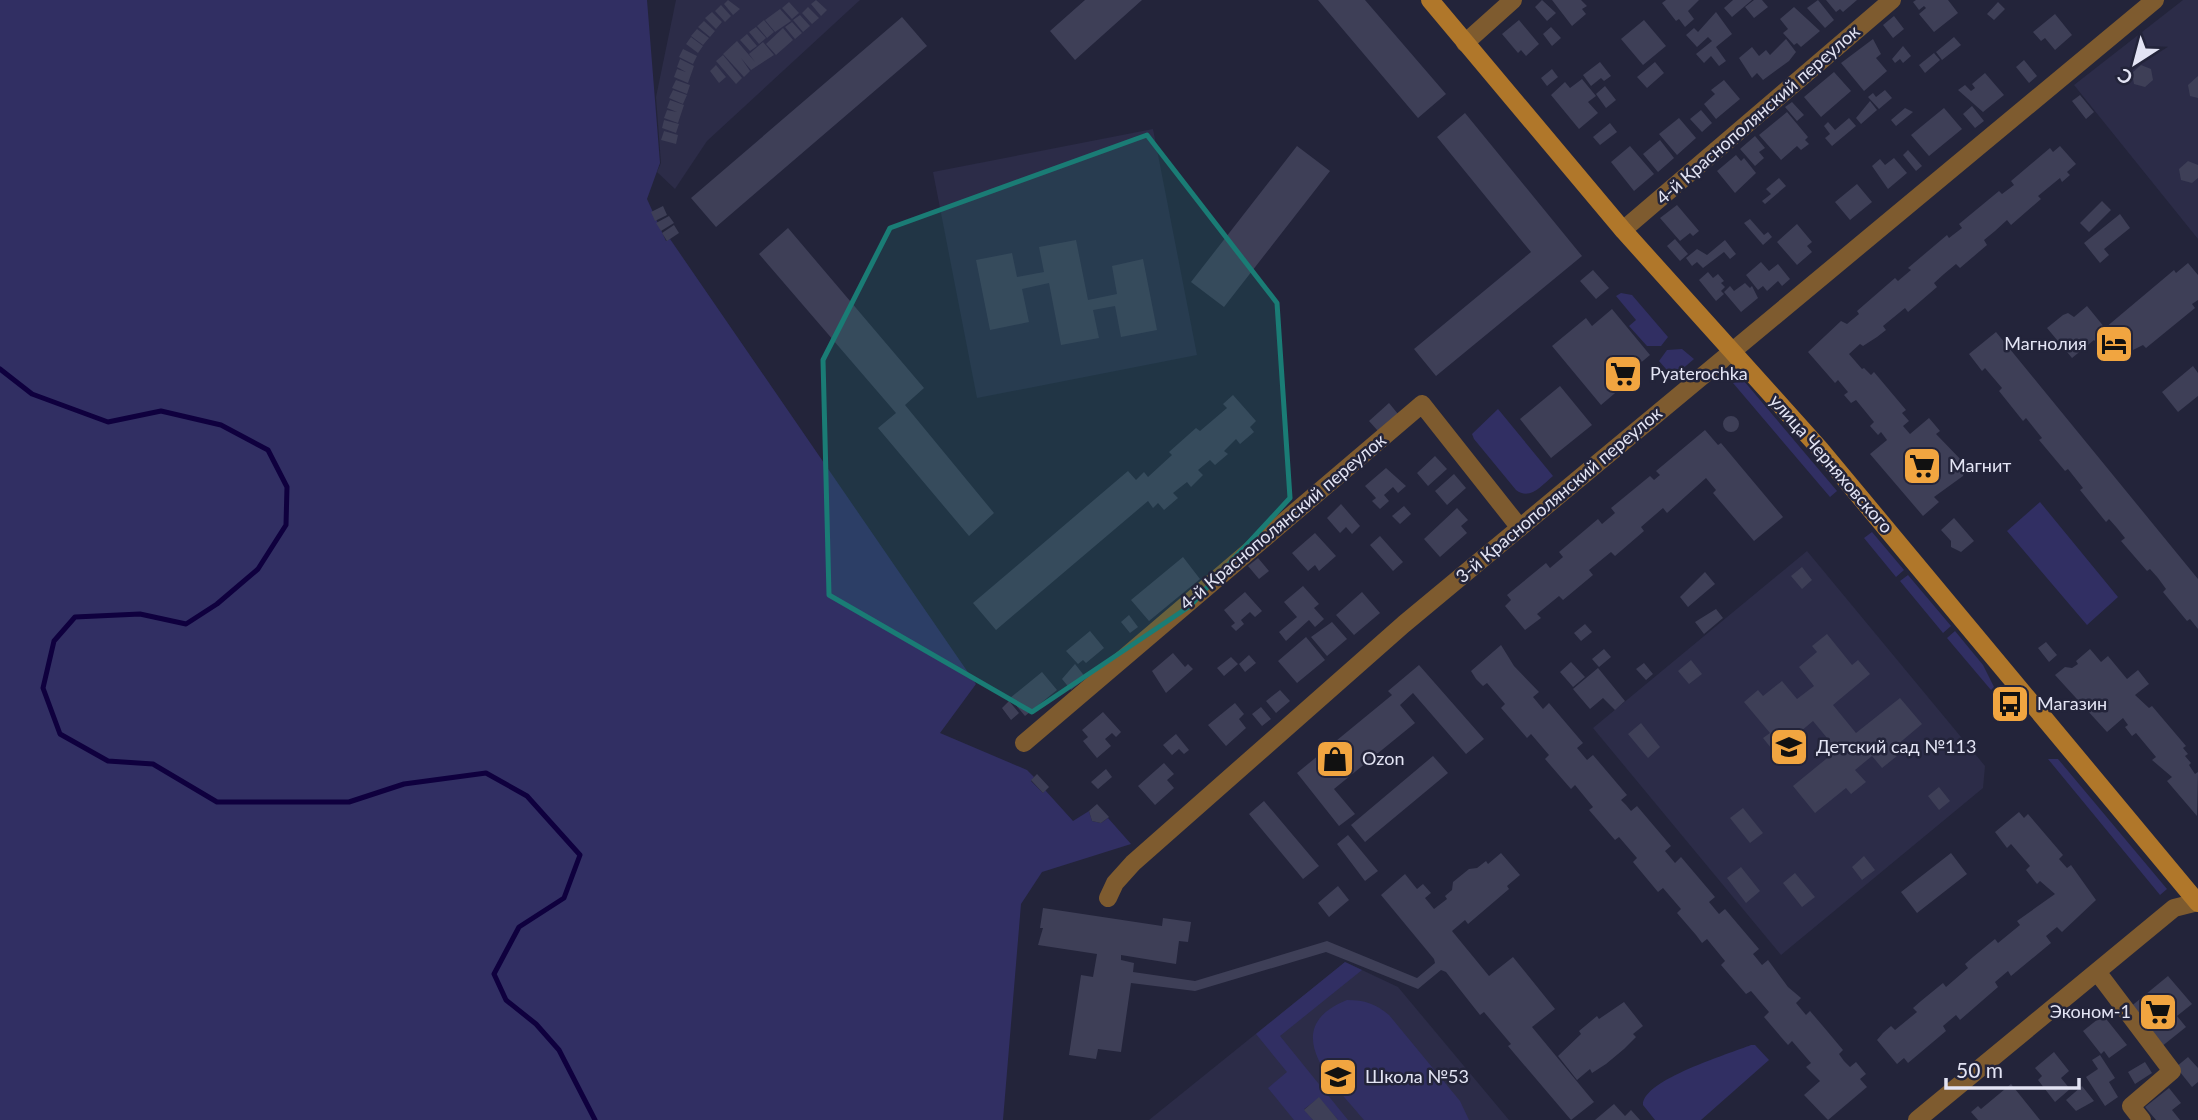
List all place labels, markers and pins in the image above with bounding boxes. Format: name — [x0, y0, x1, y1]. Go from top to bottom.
hotel icon: Магнолия — [2093, 323, 2135, 365]
place label: Магнолия — [2004, 332, 2087, 354]
supermarket icon: Pyaterochka — [1602, 353, 1644, 395]
place label: Pyaterochka — [1650, 362, 1748, 384]
supermarket icon: Магнит — [1901, 445, 1943, 487]
place label: Магнит — [1949, 454, 2011, 476]
bus stop icon: Магазин — [1989, 683, 2031, 725]
place label: Магазин — [2037, 692, 2107, 714]
school or university icon: Детский сад №113 — [1768, 726, 1810, 768]
place label: Детский сад №113 — [1816, 735, 1976, 757]
shop icon: Ozon — [1314, 738, 1356, 780]
place label: Ozon — [1362, 747, 1404, 769]
supermarket icon: Эконом-1 — [2137, 991, 2179, 1033]
place label: Эконом-1 — [2050, 1000, 2131, 1022]
school or university icon: Школа №53 — [1317, 1056, 1359, 1098]
place label: Школа №53 — [1365, 1065, 1469, 1087]

